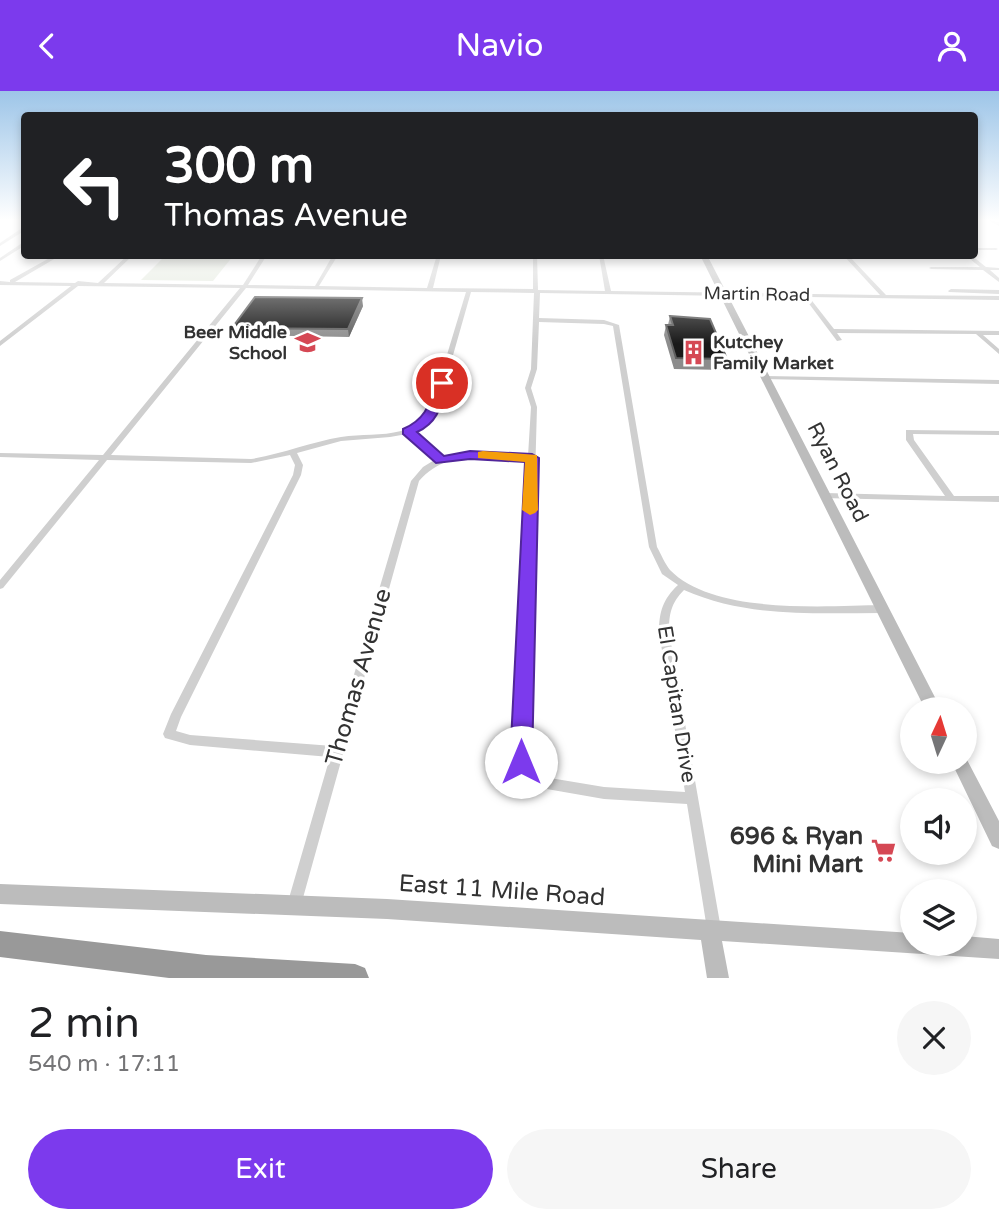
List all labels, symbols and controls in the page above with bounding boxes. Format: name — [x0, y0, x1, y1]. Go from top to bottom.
icon: back — [28, 27, 66, 65]
text: Navio — [456, 27, 543, 65]
icon: person — [933, 27, 971, 65]
text: 300 m — [164, 137, 314, 196]
icon: left — [49, 140, 140, 231]
text: Thomas Avenue — [164, 197, 408, 235]
street label: Martin Road — [703, 282, 811, 306]
place label: Beer Middle School — [184, 321, 287, 364]
school or university icon: Beer Middle School — [293, 328, 321, 356]
place label: Kutchey Family Market — [713, 331, 834, 374]
building icon: Kutchey Family Market — [679, 338, 707, 366]
pin — [412, 353, 472, 413]
icon: arrive — [423, 364, 461, 402]
street label: Ryan Road — [802, 418, 873, 526]
street label: Thomas Avenue — [319, 585, 398, 769]
street label: El Capitan Drive — [652, 624, 701, 785]
north arrow — [900, 697, 976, 773]
map controls — [900, 697, 977, 956]
position arrow — [484, 725, 558, 799]
button: sound — [900, 788, 977, 865]
place label: 696 & Ryan Mini Mart — [730, 822, 864, 879]
supermarket icon: 696 & Ryan Mini Mart — [869, 836, 897, 864]
street label: East 11 Mile Road — [398, 869, 606, 912]
button: layers — [900, 879, 977, 956]
text: 2 min — [28, 998, 140, 1049]
button: close — [897, 1001, 971, 1075]
text: 540 m · 17:11 — [28, 1050, 180, 1078]
button: Exit — [28, 1129, 493, 1209]
button: Share — [507, 1129, 971, 1209]

